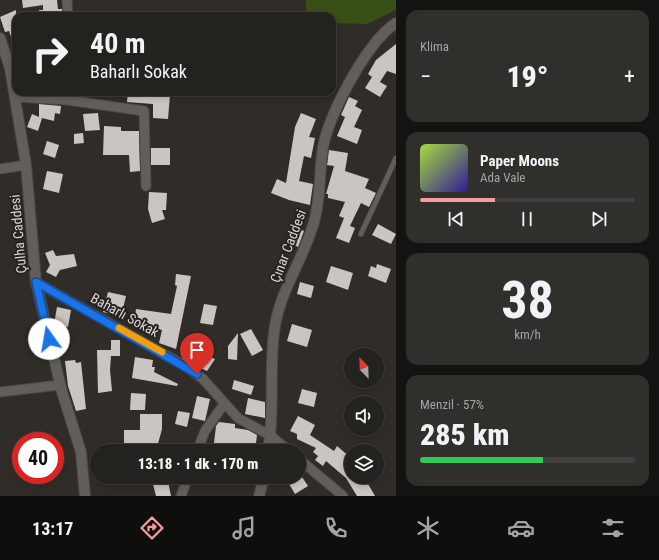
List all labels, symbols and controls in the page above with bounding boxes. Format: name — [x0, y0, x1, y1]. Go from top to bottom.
text: 40 m — [90, 27, 146, 60]
icon: right — [24, 28, 76, 80]
text: Klima — [420, 39, 449, 54]
text: 19° — [506, 59, 549, 94]
text: Baharlı Sokak — [90, 61, 187, 82]
text: − — [420, 64, 431, 89]
text: + — [624, 64, 635, 89]
text: Paper Moons — [480, 152, 559, 170]
text: Ada Vale — [480, 170, 525, 185]
street label: Çulha Caddesi — [7, 194, 29, 274]
street label: Çınar Caddesi — [267, 207, 309, 285]
icon: previous — [445, 208, 467, 230]
icon: pause — [516, 208, 538, 230]
icon: next — [588, 208, 610, 230]
text: 38 — [501, 270, 554, 331]
street label: Baharlı Sokak — [88, 290, 162, 341]
position arrow — [28, 318, 70, 360]
text: km/h — [514, 327, 541, 342]
pin — [180, 333, 214, 374]
icon: arrive — [186, 339, 208, 361]
north arrow — [344, 348, 384, 388]
map controls — [344, 348, 384, 484]
button: sound — [344, 396, 384, 436]
text: Menzil · 57% — [420, 397, 484, 412]
text: 285 km — [420, 417, 509, 452]
speed limit sign: 40 — [12, 432, 64, 484]
button: layers — [344, 444, 384, 484]
text: 13:18 · 1 dk · 170 m — [138, 455, 258, 473]
icon: directions — [138, 514, 166, 542]
icon: music — [230, 514, 258, 542]
icon: phone — [322, 514, 350, 542]
icon: climate — [414, 514, 442, 542]
icon: car — [507, 514, 535, 542]
icon: filters — [599, 514, 627, 542]
text: 13:17 — [32, 518, 73, 539]

